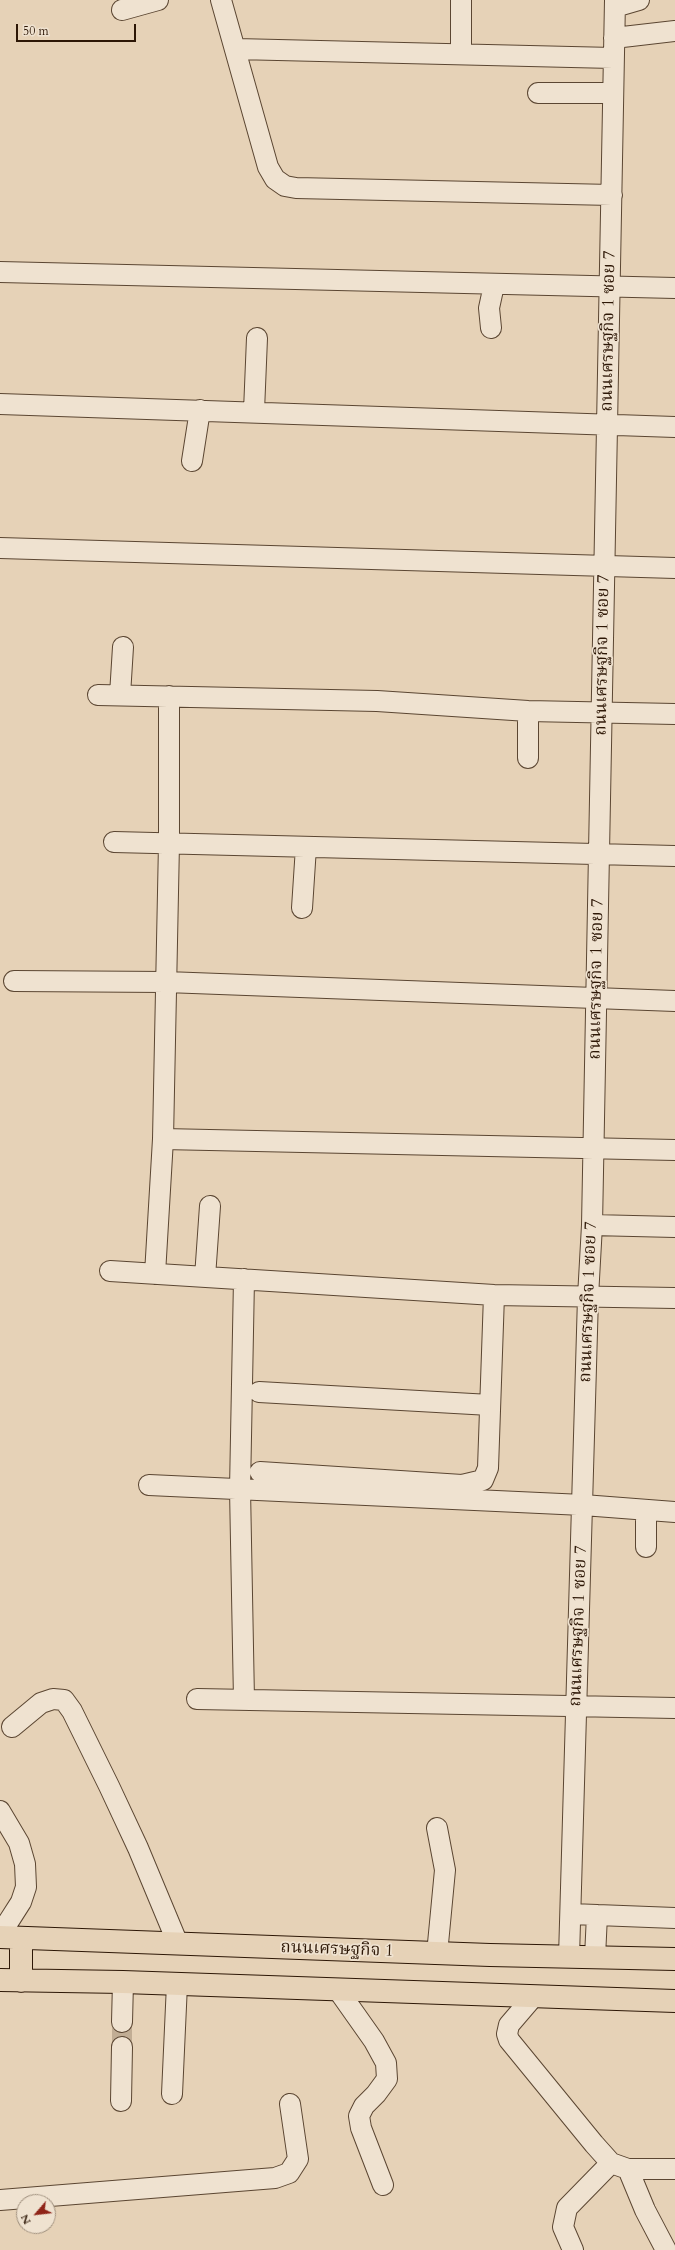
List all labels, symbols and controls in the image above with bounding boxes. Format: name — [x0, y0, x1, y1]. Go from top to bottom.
scale bar — [18, 16, 138, 42]
text: 50 m — [23, 23, 49, 39]
street label: ถนนเศรษฐกิจ 1 ซอย 7 — [597, 250, 621, 412]
street label: ถนนเศรษฐกิจ 1 ซอย 7 — [591, 574, 615, 736]
street label: ถนนเศรษฐกิจ 1 ซอย 7 — [585, 898, 609, 1060]
street label: ถนนเศรษฐกิจ 1 ซอย 7 — [576, 1221, 602, 1383]
street label: ถนนเศรษฐกิจ 1 ซอย 7 — [566, 1545, 592, 1707]
street label: ถนนเศรษฐกิจ 1 — [280, 1938, 394, 1962]
north arrow — [16, 2194, 56, 2234]
text: N — [17, 2212, 35, 2227]

